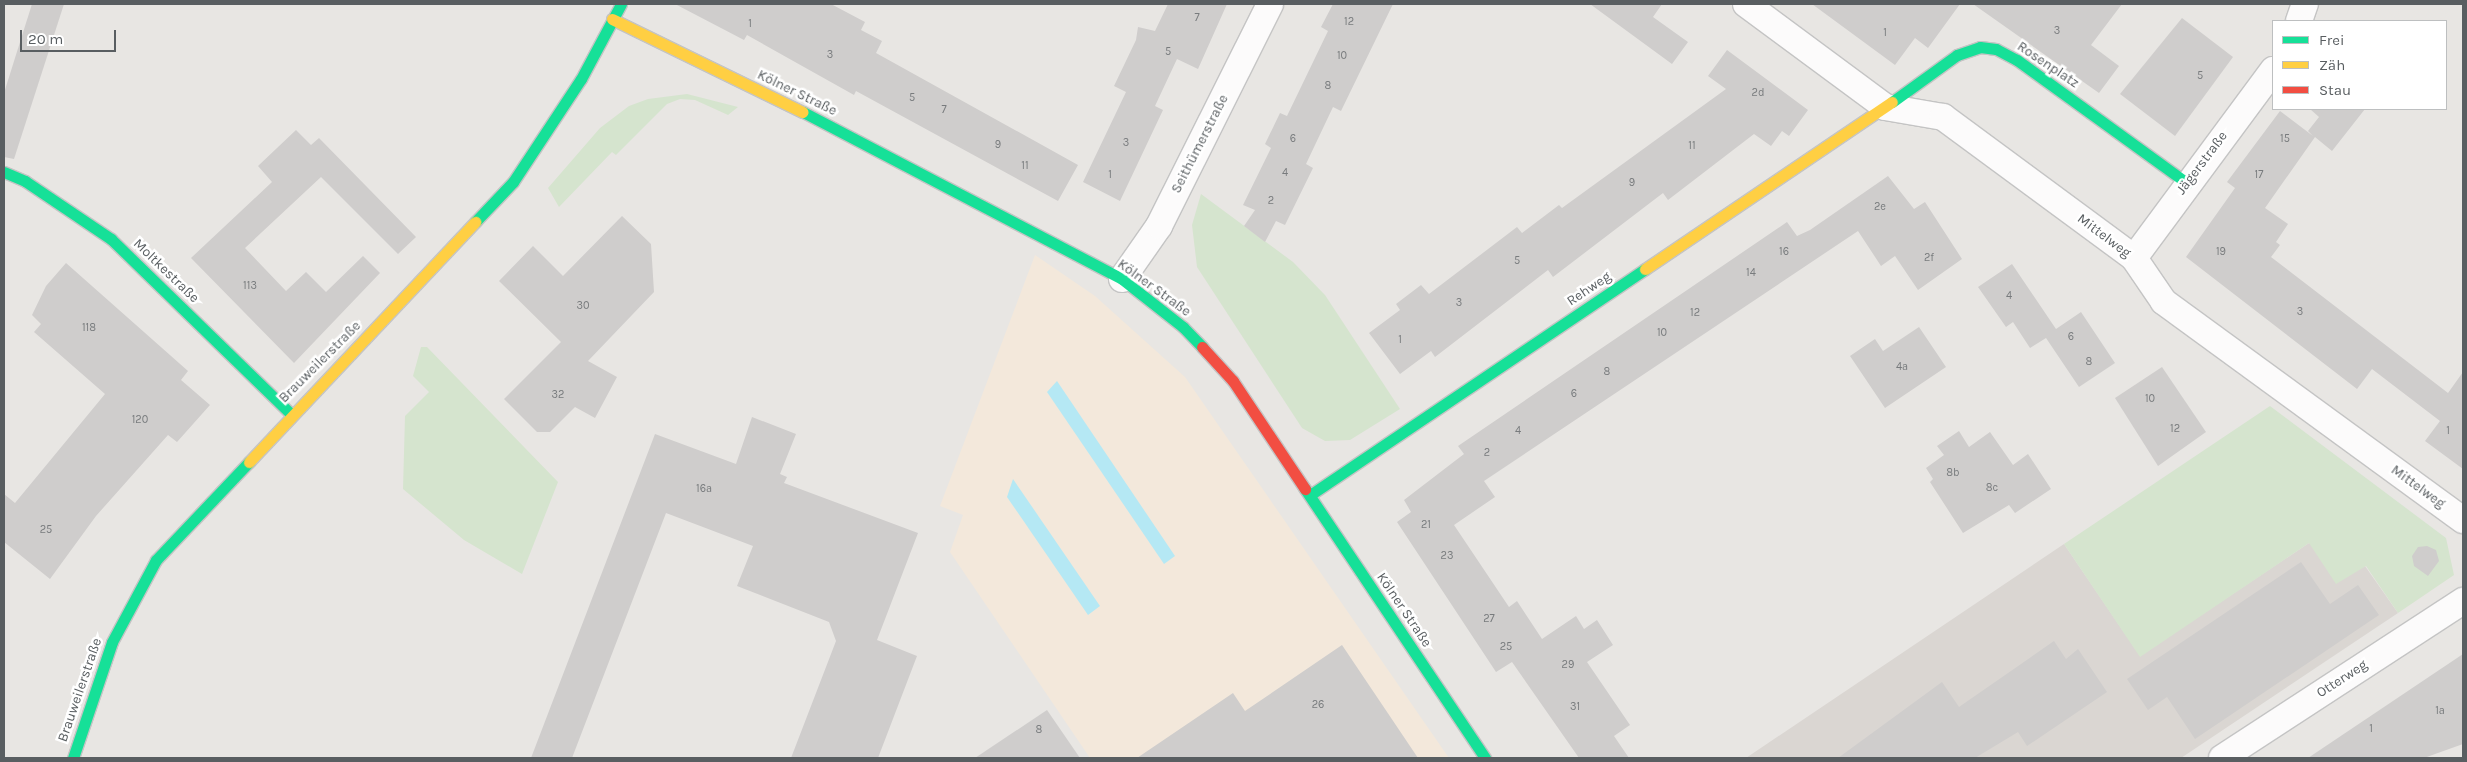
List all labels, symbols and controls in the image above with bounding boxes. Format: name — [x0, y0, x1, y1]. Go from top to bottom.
house number: 7 — [1194, 11, 1200, 25]
house number: 12 — [1344, 15, 1354, 29]
house number: 1 — [748, 17, 752, 31]
scale bar — [22, 20, 119, 52]
legend — [2272, 20, 2447, 110]
house number: 3 — [2054, 24, 2060, 38]
house number: 1 — [1883, 26, 1887, 40]
text: 20 m — [28, 30, 63, 48]
text: Frei — [2319, 31, 2344, 49]
street label: Rosenplatz — [2014, 38, 2082, 92]
house number: 5 — [1165, 45, 1171, 59]
house number: 3 — [827, 48, 833, 62]
house number: 10 — [1337, 49, 1347, 63]
text: Zäh — [2319, 56, 2345, 74]
street label: Kölner Straße — [755, 67, 839, 119]
house number: 5 — [2197, 69, 2203, 83]
house number: 8 — [1325, 79, 1331, 93]
text: Stau — [2319, 81, 2351, 99]
house number: 2d — [1752, 86, 1764, 100]
house number: 5 — [909, 91, 915, 105]
street label: Seithümerstraße — [1168, 92, 1232, 196]
house number: 7 — [941, 103, 947, 117]
street label: Jägerstraße — [2173, 128, 2231, 198]
house number: 6 — [1290, 132, 1296, 146]
house number: 15 — [2280, 132, 2290, 146]
house number: 3 — [1123, 136, 1129, 150]
house number: 9 — [995, 138, 1001, 152]
house number: 11 — [1688, 139, 1696, 153]
house number: 11 — [1021, 159, 1029, 173]
house number: 4 — [1282, 166, 1288, 180]
house number: 1 — [1108, 168, 1112, 182]
house number: 17 — [2255, 168, 2263, 182]
house number: 9 — [1629, 176, 1635, 190]
house number: 2 — [1268, 194, 1274, 208]
house number: 2e — [1874, 200, 1886, 214]
street label: Mittelweg — [2074, 210, 2134, 262]
street label: Moltkestraße — [130, 235, 202, 307]
house number: 16 — [1779, 245, 1789, 259]
house number: 19 — [2216, 245, 2226, 259]
house number: 2f — [1924, 251, 1934, 265]
house number: 5 — [1514, 254, 1520, 268]
street label: Kölner Straße — [1114, 256, 1194, 320]
house number: 14 — [1746, 266, 1756, 280]
street label: Rehweg — [1564, 268, 1614, 310]
house number: 113 — [243, 279, 257, 293]
house number: 4 — [2006, 289, 2012, 303]
house number: 3 — [1456, 296, 1462, 310]
house number: 30 — [576, 299, 590, 313]
house number: 3 — [2297, 305, 2303, 319]
house number: 12 — [1690, 306, 1700, 320]
street label: Brauweilerstraße — [276, 318, 364, 406]
house number: 118 — [82, 321, 96, 335]
house number: 10 — [1657, 326, 1667, 340]
house number: 6 — [2068, 330, 2074, 344]
house number: 1 — [1398, 333, 1402, 347]
house number: 8 — [2086, 355, 2092, 369]
house number: 4a — [1896, 360, 1908, 374]
house number: 8 — [1604, 365, 1610, 379]
house number: 6 — [1571, 387, 1577, 401]
house number: 32 — [552, 388, 564, 402]
house number: 10 — [2145, 392, 2155, 406]
house number: 120 — [132, 413, 148, 427]
house number: 12 — [2170, 422, 2180, 436]
house number: 4 — [1515, 424, 1521, 438]
house number: 1 — [2446, 424, 2450, 438]
house number: 2 — [1484, 446, 1490, 460]
street label: Mittelweg — [2388, 462, 2448, 512]
house number: 8b — [1946, 466, 1960, 480]
house number: 8c — [1986, 481, 1998, 495]
house number: 16a — [696, 482, 712, 496]
house number: 21 — [1421, 518, 1431, 532]
house number: 25 — [40, 523, 52, 537]
house number: 23 — [1441, 549, 1453, 563]
street label: Kölner Straße — [1373, 569, 1435, 651]
house number: 27 — [1483, 612, 1495, 626]
street label: Brauweilerstraße — [54, 636, 106, 744]
house number: 25 — [1500, 640, 1512, 654]
street label: Otterweg — [2314, 656, 2370, 702]
house number: 29 — [1562, 658, 1574, 672]
house number: 26 — [1312, 698, 1324, 712]
house number: 31 — [1570, 700, 1580, 714]
house number: 1a — [2435, 704, 2445, 718]
house number: 1 — [2369, 722, 2373, 736]
house number: 8 — [1036, 723, 1042, 737]

